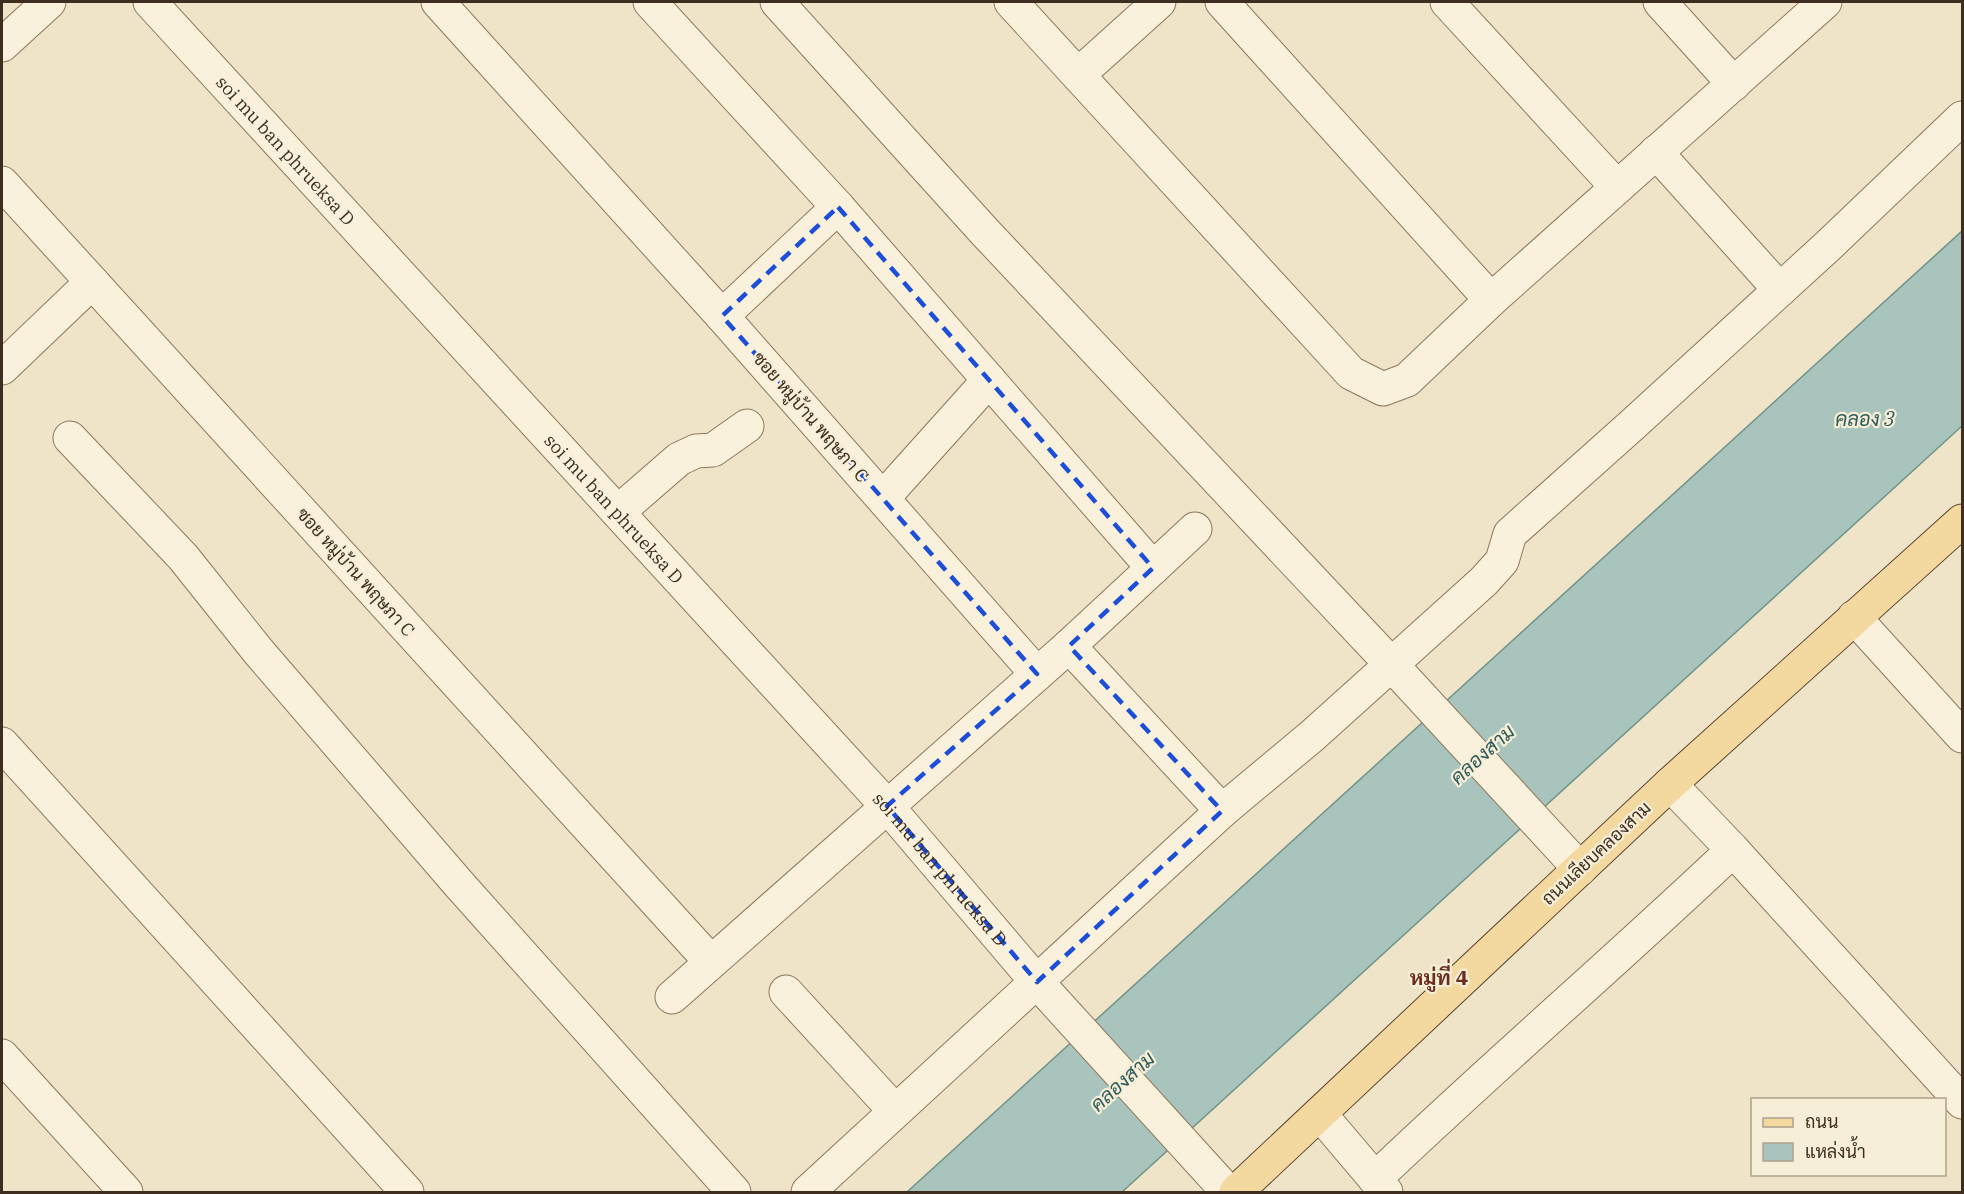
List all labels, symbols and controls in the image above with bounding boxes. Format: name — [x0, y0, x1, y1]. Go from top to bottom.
street label: soi mu ban phrueksa D — [211, 70, 360, 230]
street label: ซอย หมู่บ้าน พฤษภา C — [746, 347, 874, 488]
water label: คลอง 3 — [1835, 405, 1895, 432]
street label: soi mu ban phrueksa D — [540, 429, 689, 588]
street label: ซอย หมู่บ้าน พฤษภา C — [290, 503, 420, 643]
water label: คลองสาม — [1444, 718, 1520, 790]
street label: soi mu ban phrueksa D — [868, 787, 1012, 950]
street label: ถนนเลียบคลองสาม — [1536, 796, 1656, 910]
district label: หมู่ที่ 4 — [1410, 958, 1468, 992]
water label: คลองสาม — [1084, 1045, 1160, 1117]
legend — [1751, 1098, 1946, 1176]
text: ถนน — [1805, 1110, 1838, 1133]
text: แหล่งน้ำ — [1805, 1136, 1866, 1163]

